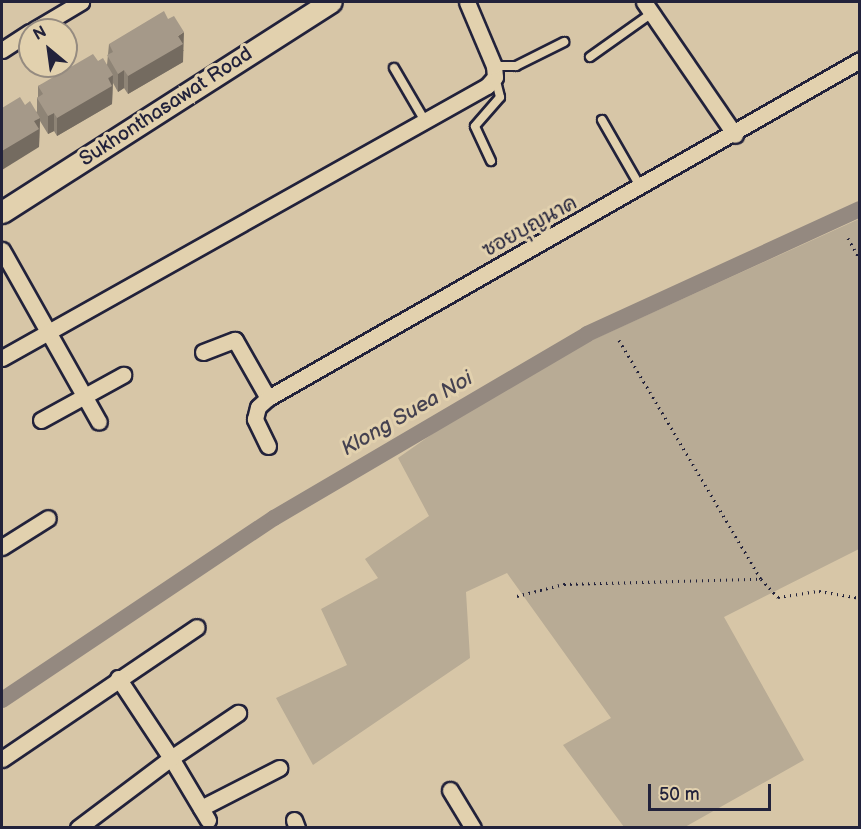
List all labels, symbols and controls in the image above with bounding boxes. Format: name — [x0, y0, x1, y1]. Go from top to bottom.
north arrow — [18, 18, 78, 78]
text: N — [30, 22, 50, 45]
street label: Sukhonthasawat Road — [75, 42, 257, 172]
street label: ซอยบุญนาค — [479, 191, 581, 263]
water label: Klong Suea Noi — [337, 366, 477, 462]
scale bar — [651, 772, 774, 810]
text: 50 m — [659, 784, 700, 805]

